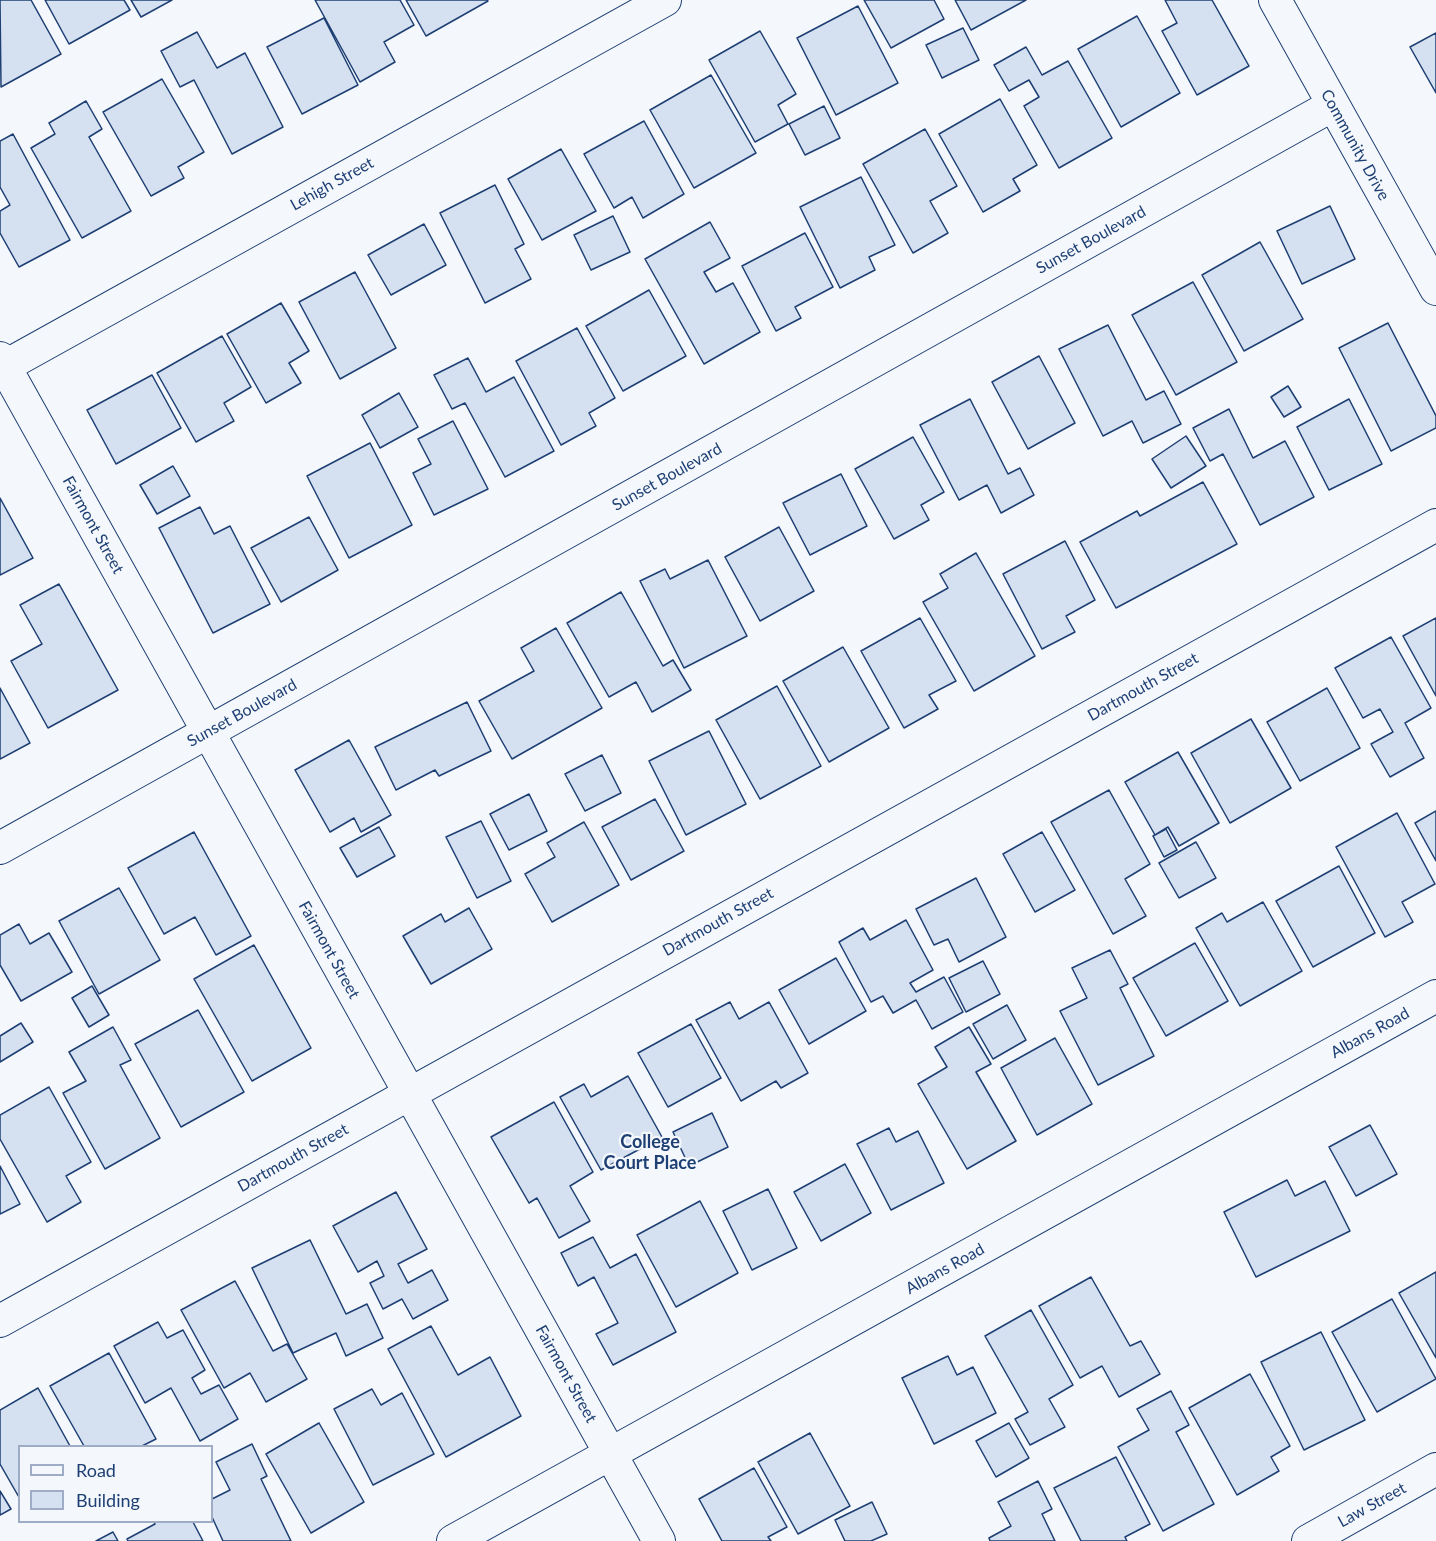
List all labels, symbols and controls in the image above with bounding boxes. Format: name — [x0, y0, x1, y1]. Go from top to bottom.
street label: Community Drive — [1317, 86, 1393, 204]
street label: Lehigh Street — [287, 153, 377, 215]
street label: Sunset Boulevard — [1033, 202, 1149, 278]
street label: Sunset Boulevard — [609, 439, 725, 515]
street label: Fairmont Street — [58, 473, 128, 577]
street label: Dartmouth Street — [1084, 649, 1202, 725]
street label: Sunset Boulevard — [184, 675, 300, 751]
street label: Dartmouth Street — [659, 884, 777, 960]
street label: Fairmont Street — [294, 898, 364, 1002]
street label: Albans Road — [1327, 1004, 1413, 1062]
street label: Dartmouth Street — [234, 1120, 352, 1196]
district label: College Court Place — [604, 1131, 696, 1174]
street label: Albans Road — [902, 1240, 988, 1298]
street label: Fairmont Street — [531, 1322, 601, 1426]
legend — [18, 1445, 213, 1523]
text: Road — [76, 1459, 116, 1481]
street label: Law Street — [1335, 1478, 1409, 1532]
text: Building — [76, 1489, 140, 1511]

